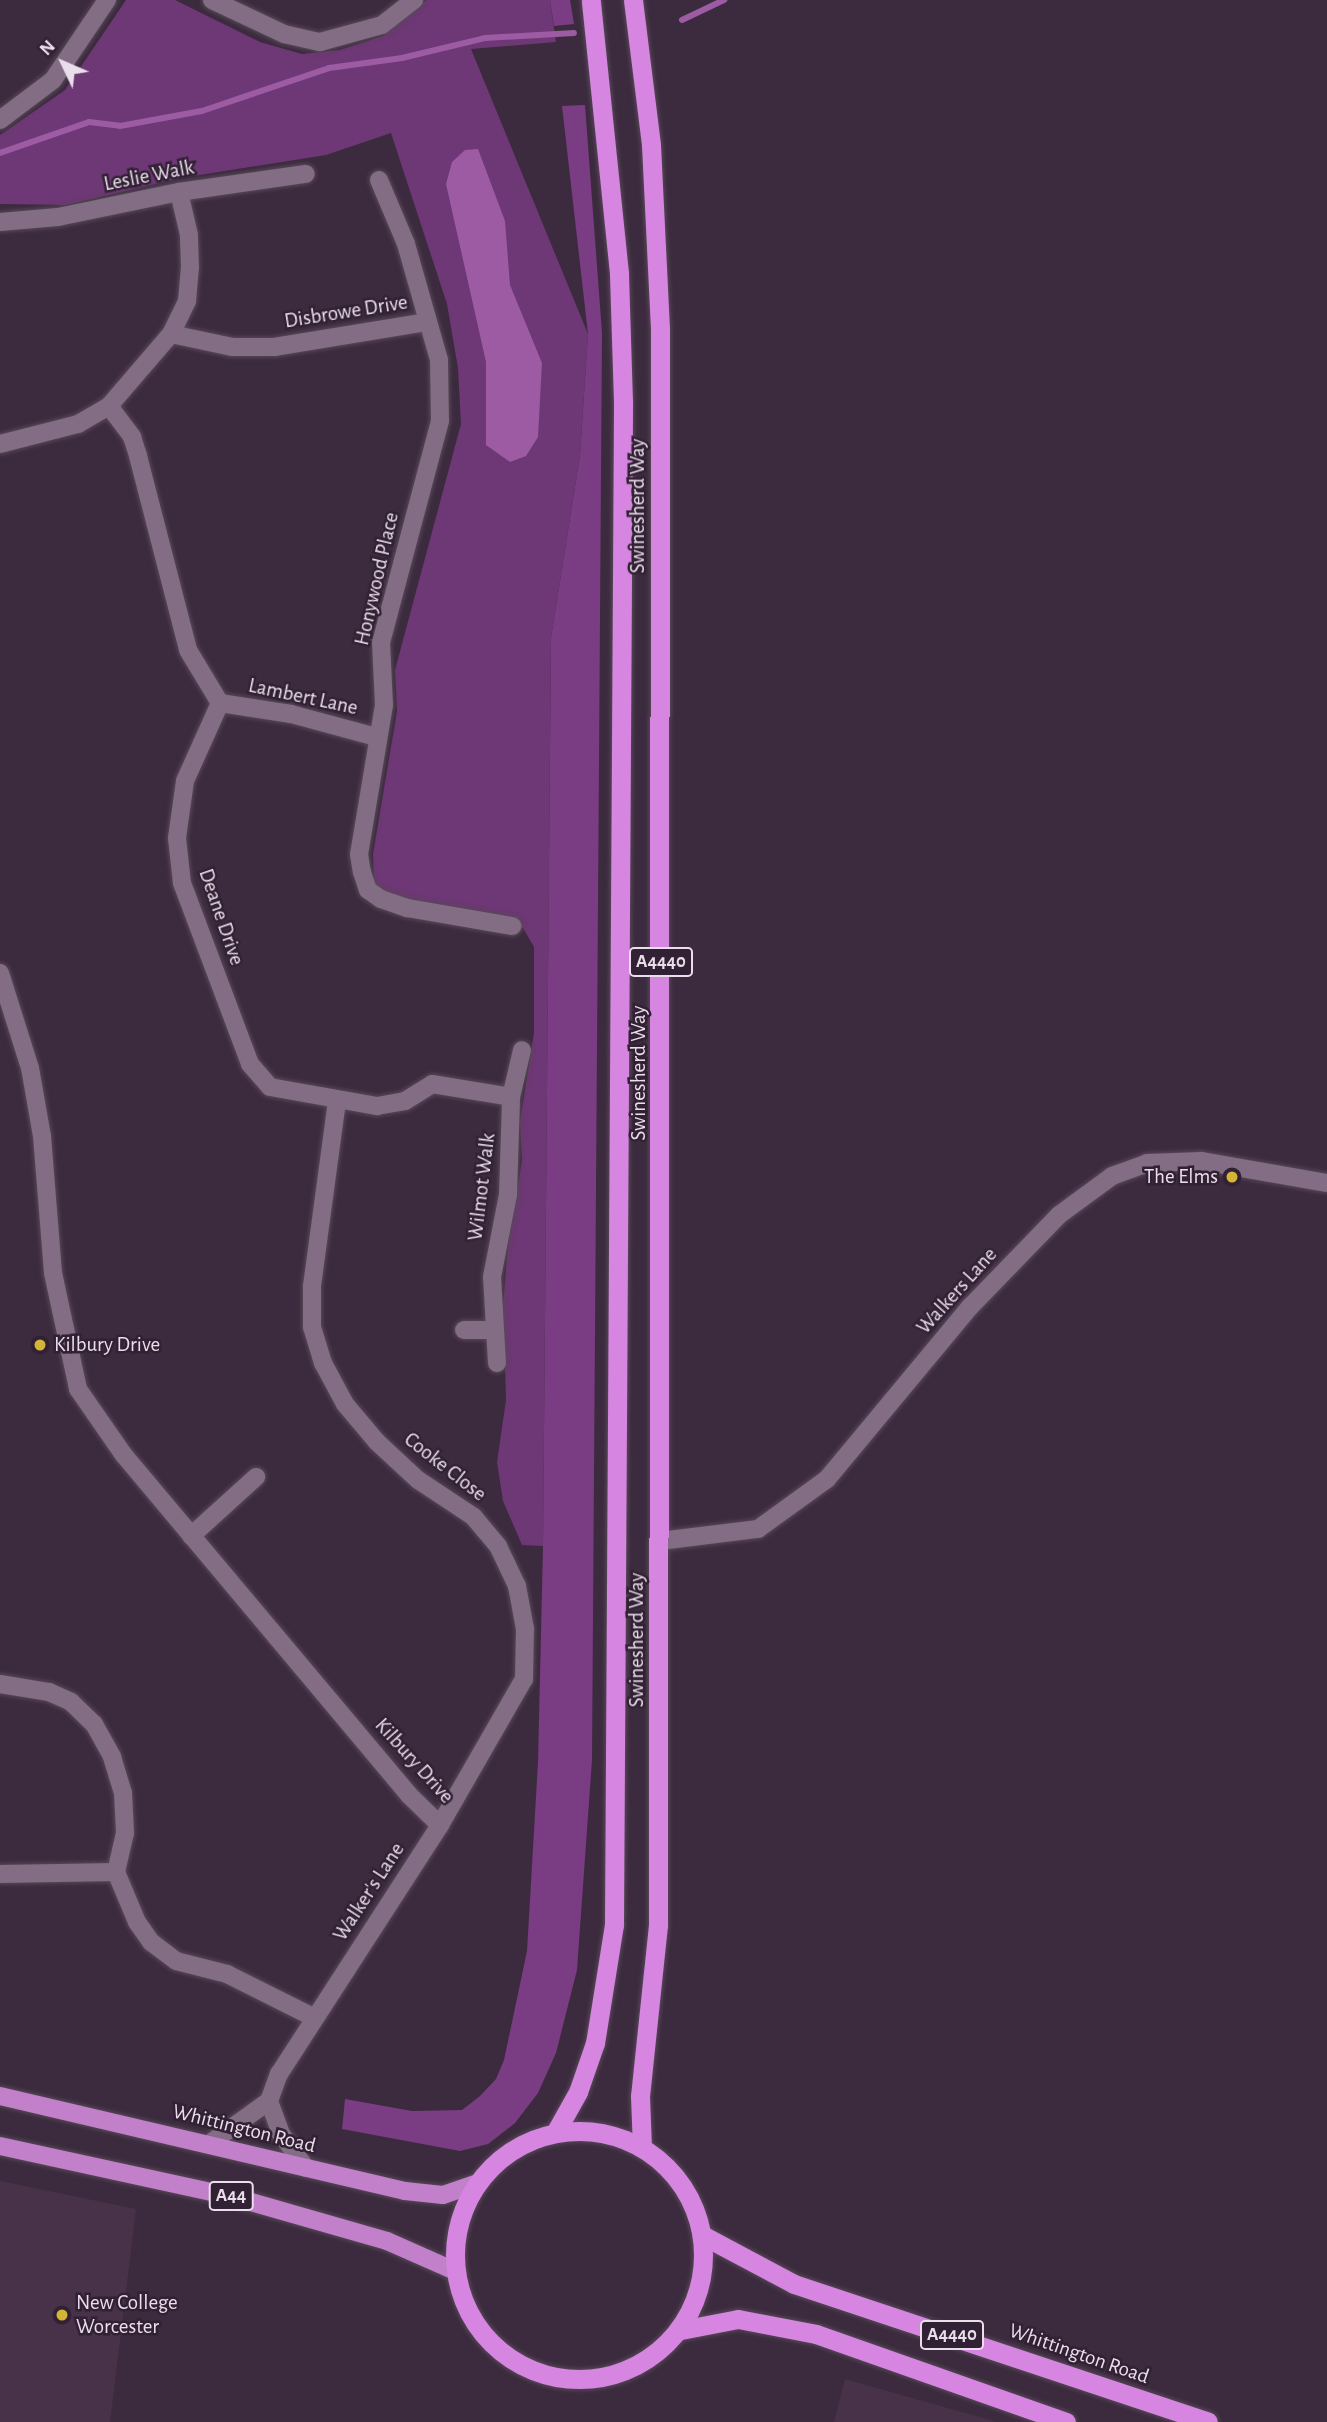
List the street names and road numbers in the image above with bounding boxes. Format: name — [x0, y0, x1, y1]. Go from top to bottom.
street label: Leslie Walk — [102, 155, 196, 197]
street label: Disbrowe Drive — [283, 290, 409, 334]
street label: Swinesherd Way — [625, 439, 651, 573]
street label: Honywood Place — [349, 510, 405, 648]
street label: Lambert Lane — [246, 673, 360, 721]
street label: Deane Drive — [193, 865, 249, 969]
road number: A4440 — [628, 946, 694, 978]
street label: Swinesherd Way — [626, 1006, 652, 1140]
street label: Wilmot Walk — [463, 1132, 501, 1242]
street label: Walkers Lane — [911, 1242, 1003, 1340]
street label: Cooke Close — [399, 1427, 491, 1507]
street label: Swinesherd Way — [624, 1573, 650, 1707]
street label: Kilbury Drive — [369, 1713, 459, 1809]
street label: Walker's Lane — [328, 1838, 410, 1946]
street label: Whittington Road — [170, 2099, 318, 2159]
road number: A44 — [208, 2180, 254, 2212]
street label: Whittington Road — [1006, 2318, 1152, 2390]
road number: A4440 — [919, 2320, 985, 2350]

